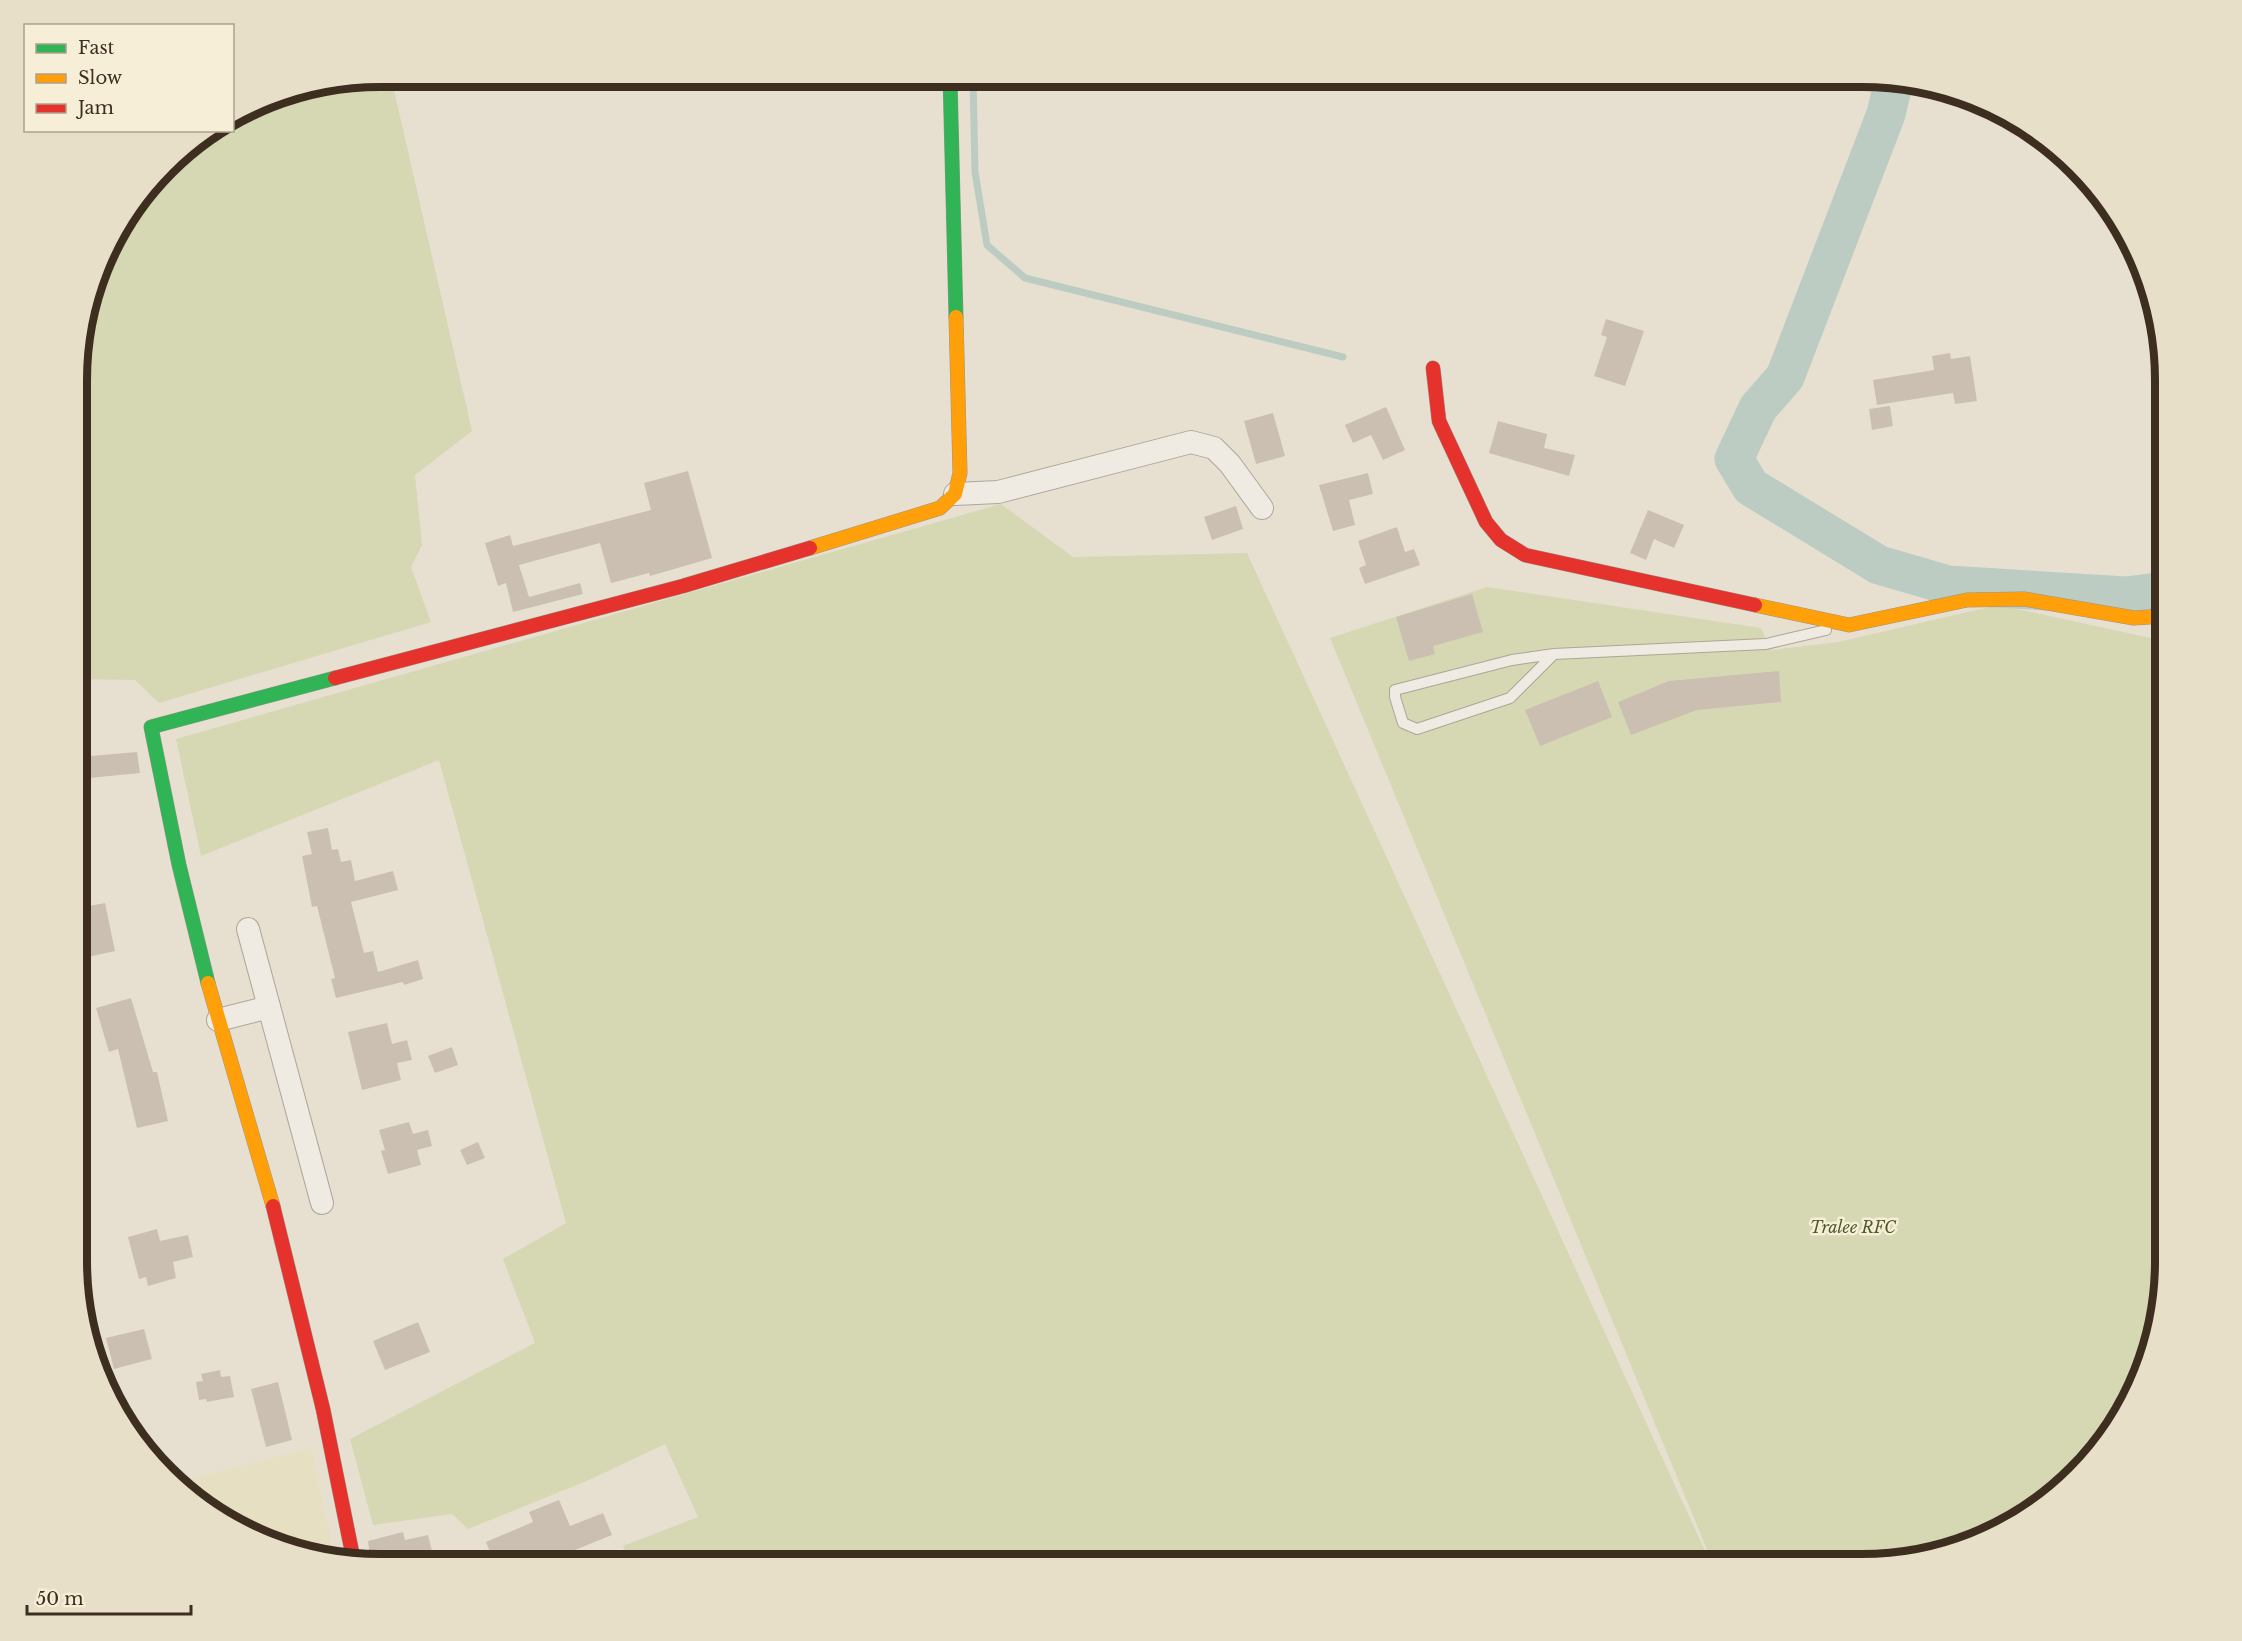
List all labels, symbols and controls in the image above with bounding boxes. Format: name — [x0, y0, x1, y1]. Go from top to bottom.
legend — [24, 24, 234, 132]
text: Fast — [78, 37, 115, 59]
text: Slow — [78, 67, 123, 89]
text: Jam — [76, 97, 114, 119]
park label: Tralee RFC — [1810, 1217, 1897, 1237]
scale bar — [27, 1578, 190, 1616]
text: 50 m — [36, 1588, 84, 1610]

